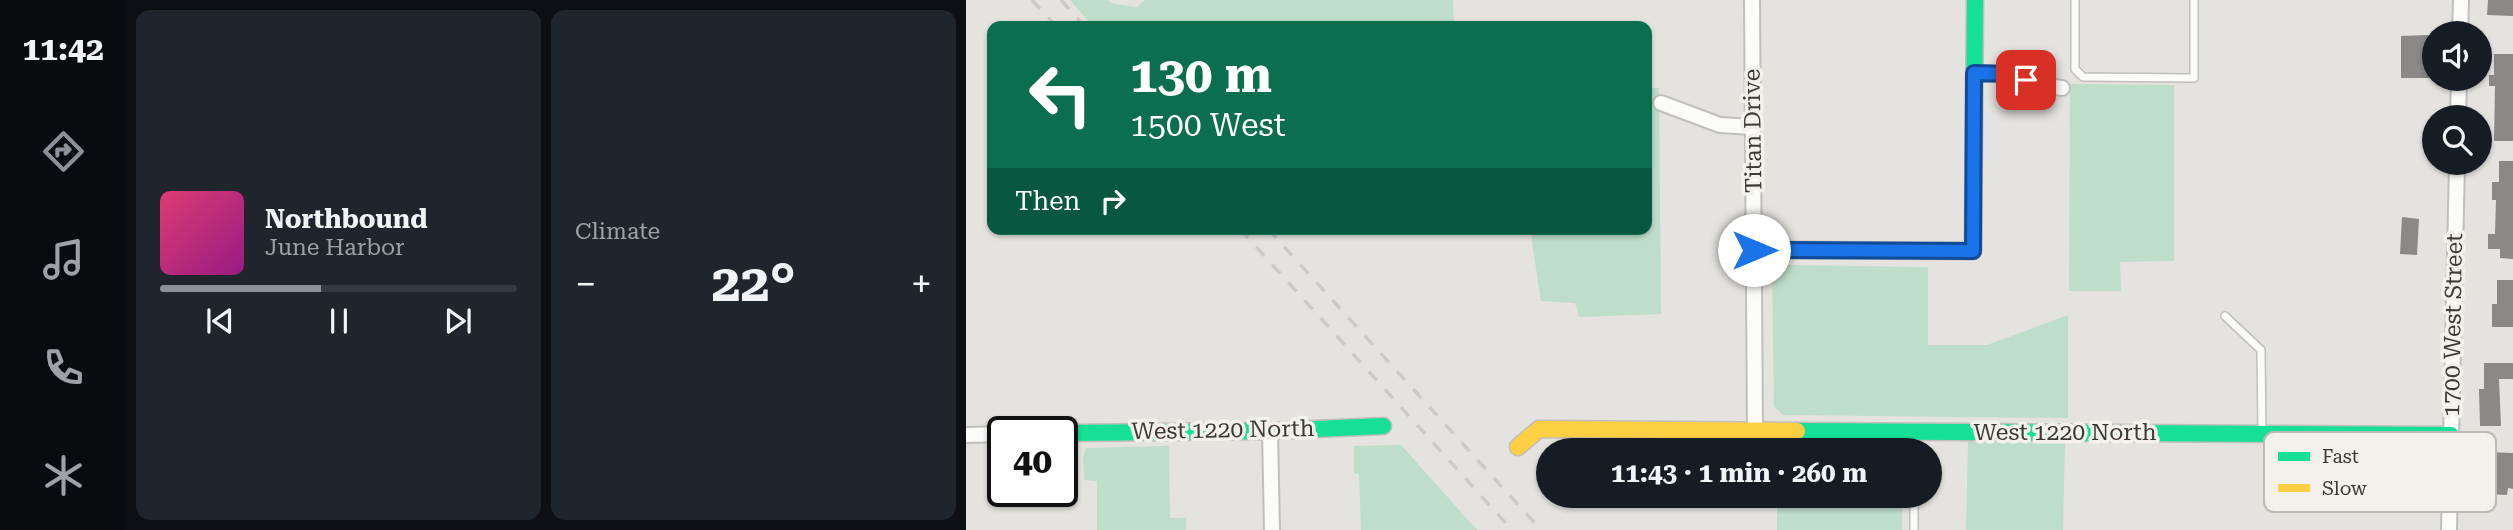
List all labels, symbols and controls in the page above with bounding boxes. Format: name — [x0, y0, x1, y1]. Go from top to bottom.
map controls — [2422, 21, 2492, 175]
button: sound — [2422, 21, 2492, 91]
text: 11:42 — [22, 30, 104, 68]
text: 130 m — [1130, 47, 1272, 104]
icon: left — [1015, 49, 1106, 140]
pin — [1996, 50, 2056, 110]
icon: arrive — [2007, 61, 2045, 99]
street label: Titan Drive — [1738, 69, 1768, 193]
button: search — [2422, 105, 2492, 175]
text: 1500 West — [1130, 106, 1286, 144]
icon: directions — [39, 127, 88, 176]
icon: right — [1094, 182, 1132, 220]
text: Then — [1015, 186, 1080, 216]
text: Northbound — [265, 204, 428, 234]
position arrow — [1717, 213, 1791, 287]
text: Climate — [575, 218, 660, 245]
street label: 1700 West Street — [2438, 233, 2468, 417]
text: June Harbor — [265, 234, 405, 261]
icon: music — [39, 235, 88, 284]
text: 22° — [711, 253, 796, 314]
text: − — [575, 262, 596, 306]
text: + — [911, 262, 932, 306]
icon: previous — [201, 302, 239, 340]
icon: pause — [320, 302, 358, 340]
icon: next — [439, 302, 477, 340]
icon: phone — [39, 343, 88, 392]
street label: West 1220 North — [1131, 415, 1315, 445]
speed limit sign: 40 — [987, 416, 1078, 507]
street label: West 1220 North — [1973, 419, 2157, 446]
legend — [2264, 432, 2496, 512]
text: Fast — [2322, 445, 2359, 468]
icon: climate — [39, 451, 88, 500]
text: 11:43 · 1 min · 260 m — [1611, 458, 1867, 488]
text: Slow — [2322, 477, 2367, 500]

